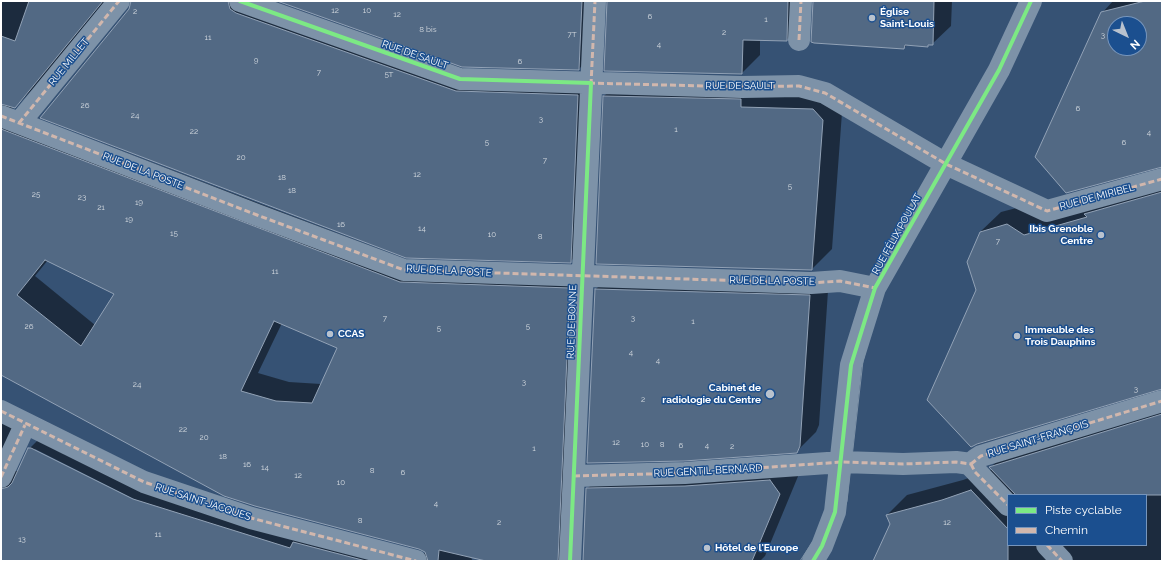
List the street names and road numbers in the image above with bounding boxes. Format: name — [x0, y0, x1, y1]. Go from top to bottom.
street label: RUE MILLET — [46, 36, 92, 88]
street label: RUE DE SAULT — [380, 38, 450, 72]
street label: RUE DE SAULT — [705, 80, 775, 92]
street label: RUE DE LA POSTE — [101, 150, 185, 192]
street label: RUE DE MIRIBEL — [1058, 181, 1136, 213]
street label: RUE FÉLIX POULAT — [870, 191, 924, 277]
street label: RUE DE LA POSTE — [406, 263, 492, 279]
street label: RUE DE LA POSTE — [729, 274, 815, 288]
street label: RUE DE BONNE — [565, 285, 579, 359]
street label: RUE SAINT-FRANÇOIS — [986, 418, 1090, 460]
street label: RUE GENTIL-BERNARD — [653, 462, 763, 480]
street label: RUE SAINT-JACQUES — [154, 481, 252, 523]

